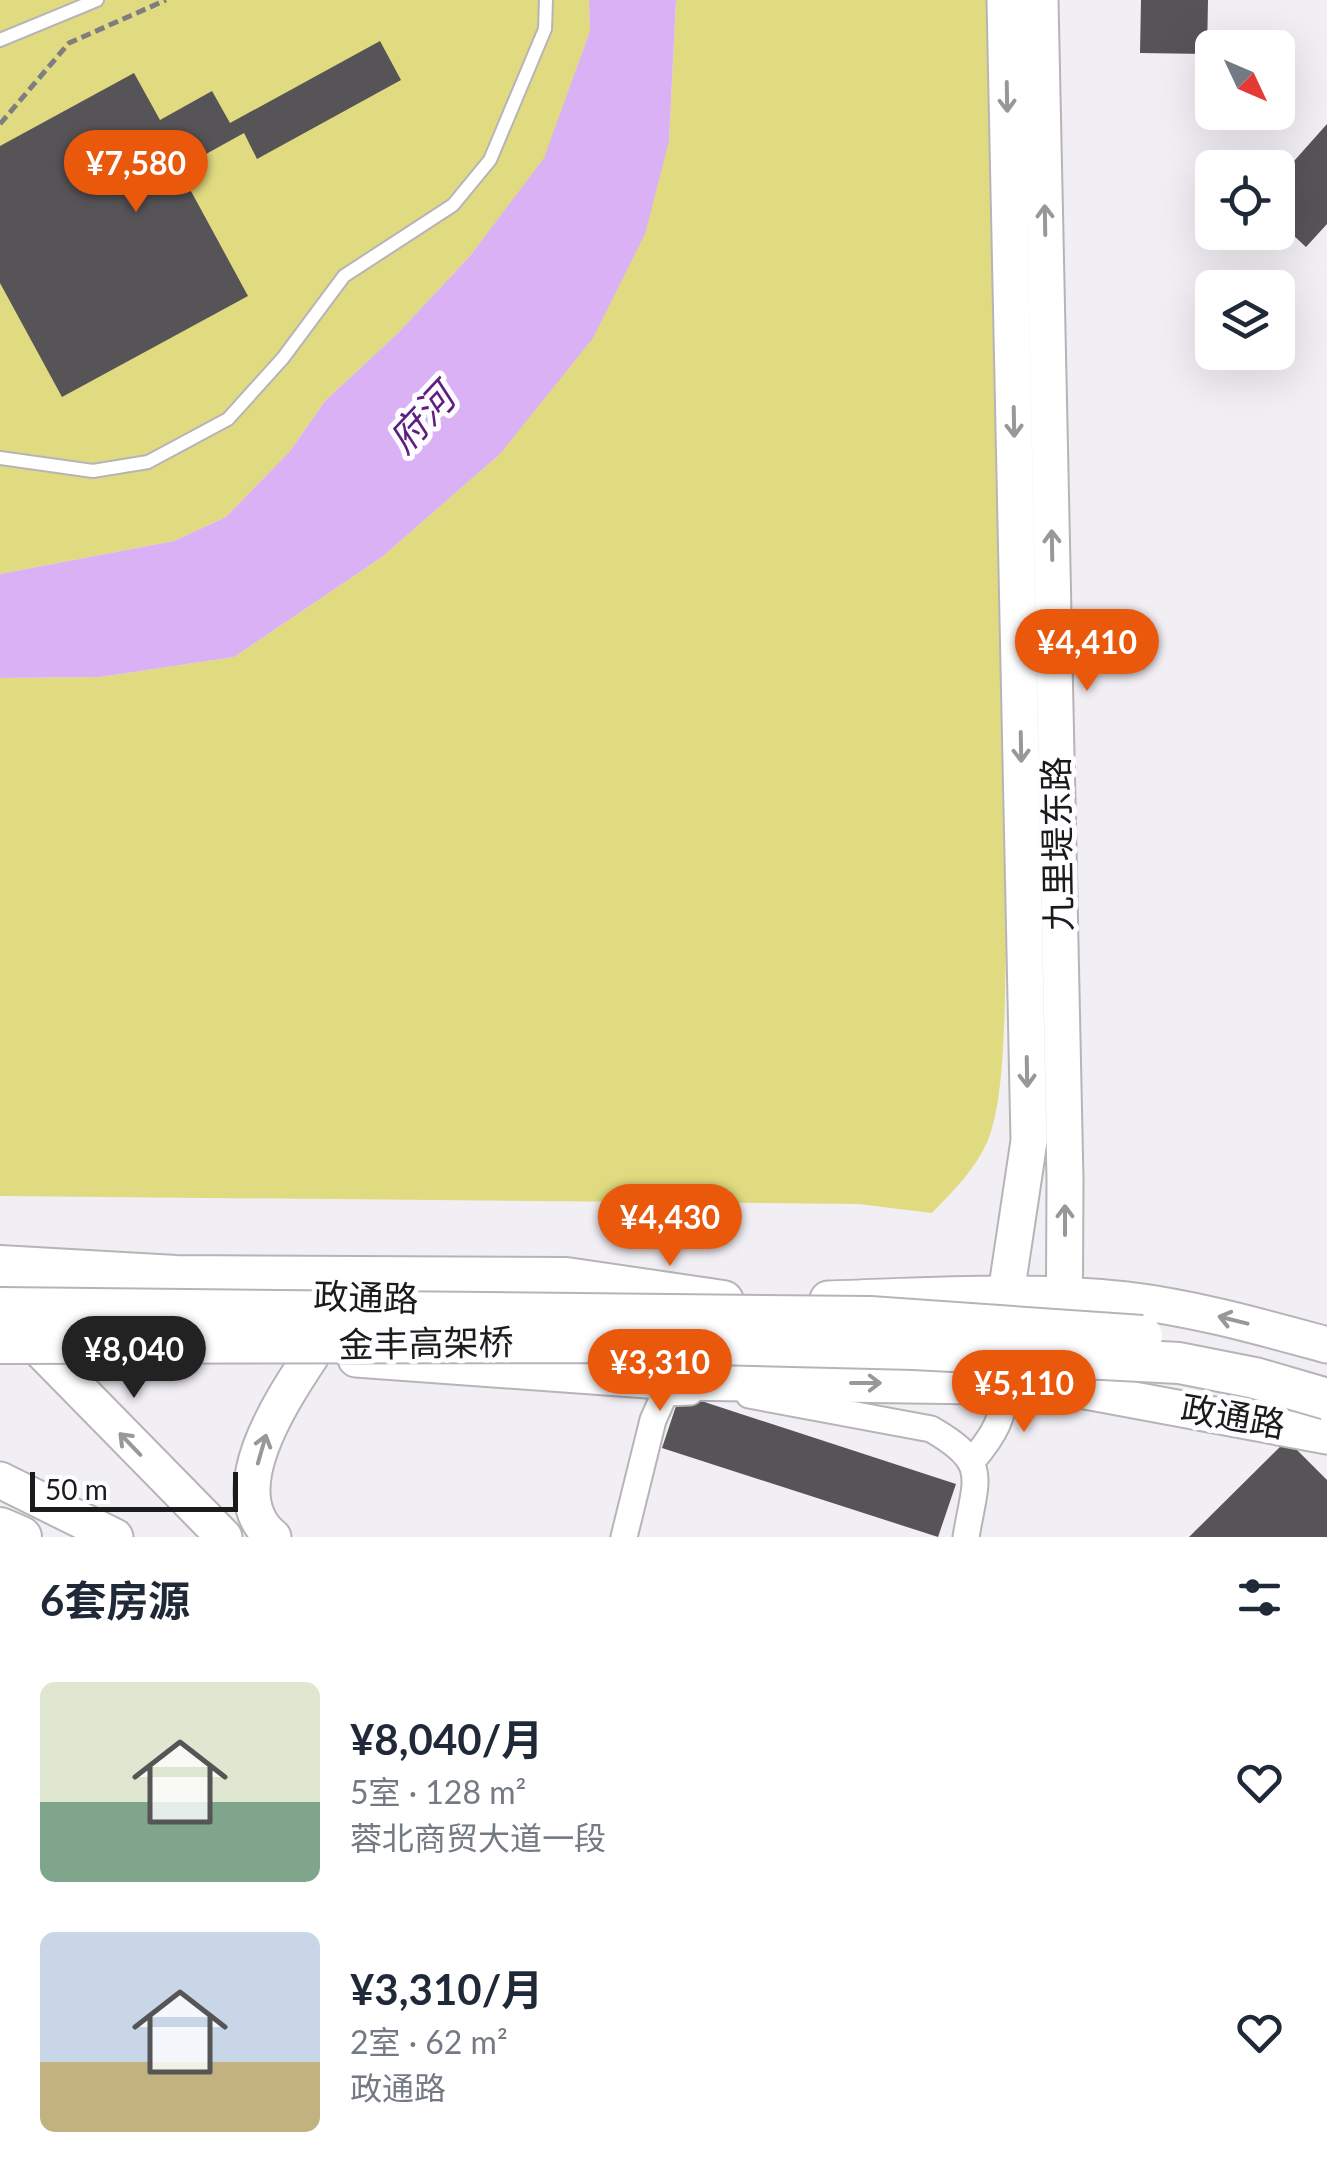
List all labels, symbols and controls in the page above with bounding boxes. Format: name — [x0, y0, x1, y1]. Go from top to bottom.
north arrow — [1195, 30, 1295, 130]
map controls — [1195, 30, 1295, 370]
one-way arrow — [997, 81, 1016, 113]
pin: ¥7,580 — [55, 130, 217, 215]
text: ¥7,580 — [86, 143, 186, 182]
button: locate — [1195, 150, 1295, 250]
one-way arrow — [1036, 205, 1054, 238]
button: layers — [1195, 270, 1295, 370]
water label: 府河 — [378, 369, 468, 461]
one-way arrow — [1004, 406, 1023, 438]
one-way arrow — [1042, 530, 1061, 562]
pin: ¥4,410 — [1006, 609, 1168, 694]
text: ¥4,410 — [1037, 622, 1137, 661]
one-way arrow — [1011, 731, 1030, 763]
street label: 九里堤东路 — [1033, 756, 1079, 932]
one-way arrow — [1018, 1056, 1037, 1088]
pin: ¥4,430 — [589, 1184, 751, 1269]
text: ¥4,430 — [620, 1197, 720, 1236]
one-way arrow — [1056, 1204, 1074, 1236]
street label: 政通路 — [313, 1273, 419, 1319]
one-way arrow — [1218, 1310, 1250, 1328]
pin: ¥8,040 — [53, 1316, 215, 1401]
street label: 金丰高架桥 — [338, 1319, 514, 1365]
text: ¥8,040 — [84, 1329, 184, 1368]
pin: ¥3,310 — [579, 1329, 741, 1414]
text: ¥3,310 — [610, 1342, 710, 1381]
pin: ¥5,110 — [943, 1350, 1105, 1435]
text: ¥5,110 — [974, 1363, 1074, 1402]
one-way arrow — [850, 1374, 882, 1392]
street label: 政通路 — [1178, 1385, 1289, 1445]
one-way arrow — [118, 1433, 142, 1457]
one-way arrow — [254, 1434, 272, 1466]
scale bar — [30, 1467, 238, 1512]
text: 50 m — [45, 1472, 108, 1506]
icon: filters — [1232, 1570, 1287, 1625]
text: 6套房源 — [40, 1575, 190, 1625]
text: ¥8,040/月 — [350, 1714, 543, 1764]
icon: home — [120, 1722, 240, 1842]
icon: heart — [1232, 1755, 1287, 1810]
text: 5室 · 128 m² — [350, 1772, 526, 1811]
text: 蓉北商贸大道一段 — [350, 1818, 606, 1857]
text: ¥3,310/月 — [350, 1964, 543, 2014]
icon: home — [120, 1972, 240, 2092]
icon: heart — [1232, 2005, 1287, 2060]
text: 2室 · 62 m² — [350, 2022, 508, 2061]
text: 政通路 — [350, 2068, 446, 2107]

